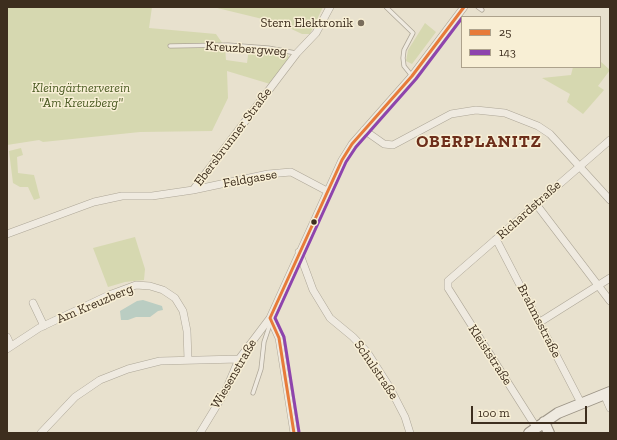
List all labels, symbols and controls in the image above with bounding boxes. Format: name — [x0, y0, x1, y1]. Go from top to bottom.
place label: Stern Elektronik — [261, 15, 353, 31]
legend — [461, 16, 601, 68]
marker: Stern Elektronik — [356, 18, 366, 28]
text: 25 — [499, 25, 511, 39]
street label: Kreuzbergweg — [205, 38, 287, 60]
text: 143 — [499, 45, 516, 59]
park label: Kleingärtnerverein "Am Kreuzberg" — [32, 80, 130, 111]
street label: Ebersbrunner Straße — [191, 85, 275, 189]
district label: OBERPLANITZ — [416, 132, 542, 152]
street label: Feldgasse — [222, 167, 278, 191]
street label: Richardstraße — [494, 177, 564, 243]
unlabelled marker — [309, 217, 319, 227]
street label: Am Kreuzberg — [54, 281, 136, 327]
street label: Brahmsstraße — [514, 282, 564, 360]
street label: Kleiststraße — [465, 322, 515, 388]
street label: Wiesenstraße — [208, 336, 260, 412]
street label: Schulstraße — [351, 338, 401, 402]
scale bar — [473, 398, 589, 424]
text: 100 m — [478, 406, 510, 420]

